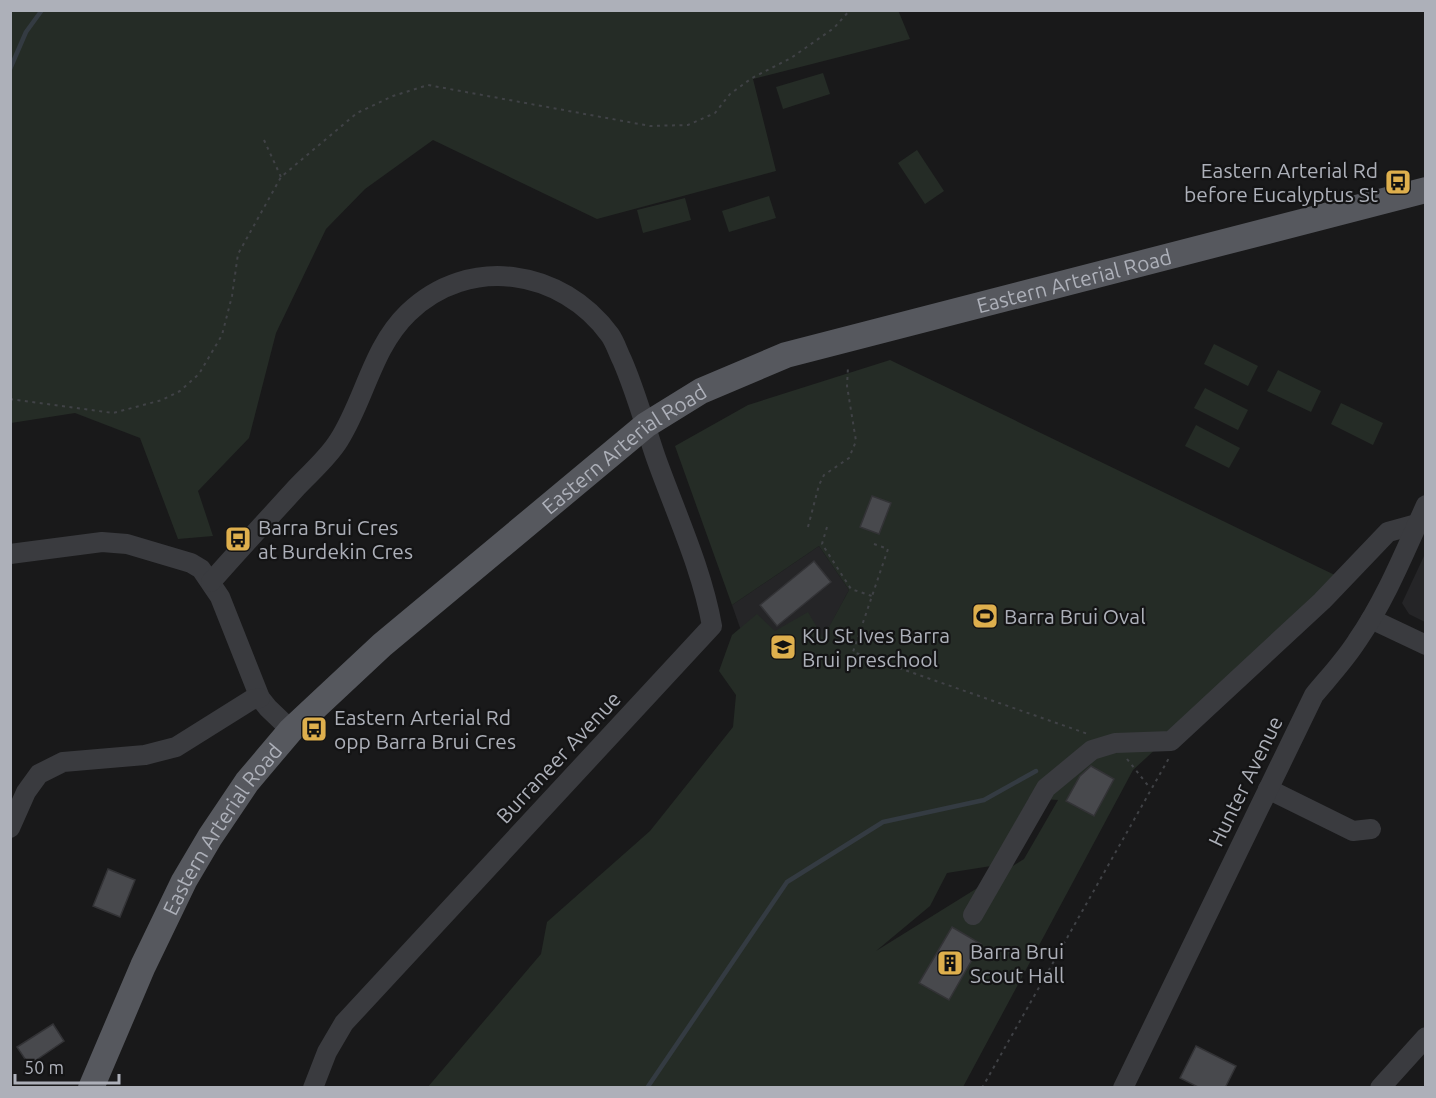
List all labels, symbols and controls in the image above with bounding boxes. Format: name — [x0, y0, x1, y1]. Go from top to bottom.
place label: Eastern Arterial Rd before Eucalyptus St — [1184, 158, 1378, 206]
bus stop icon: Eastern Arterial Rd before Eucalyptus St — [1383, 167, 1413, 197]
street label: Eastern Arterial Road — [974, 244, 1174, 317]
street label: Eastern Arterial Road — [537, 379, 711, 519]
place label: Barra Brui Cres at Burdekin Cres — [258, 515, 413, 563]
bus stop icon: Barra Brui Cres at Burdekin Cres — [223, 524, 253, 554]
sports icon: Barra Brui Oval — [970, 601, 1000, 631]
place label: Barra Brui Oval — [1004, 604, 1146, 628]
place label: KU St Ives Barra Brui preschool — [802, 623, 950, 671]
school or university icon: KU St Ives Barra Brui preschool — [768, 632, 798, 662]
street label: Burraneer Avenue — [491, 686, 625, 828]
place label: Eastern Arterial Rd opp Barra Brui Cres — [334, 705, 516, 753]
street label: Hunter Avenue — [1203, 712, 1287, 850]
bus stop icon: Eastern Arterial Rd opp Barra Brui Cres — [299, 714, 329, 744]
street label: Eastern Arterial Road — [157, 739, 286, 919]
place label: Barra Brui Scout Hall — [970, 939, 1064, 987]
building icon: Barra Brui Scout Hall — [935, 948, 965, 978]
scale bar — [15, 1047, 118, 1085]
text: 50 m — [24, 1057, 64, 1077]

